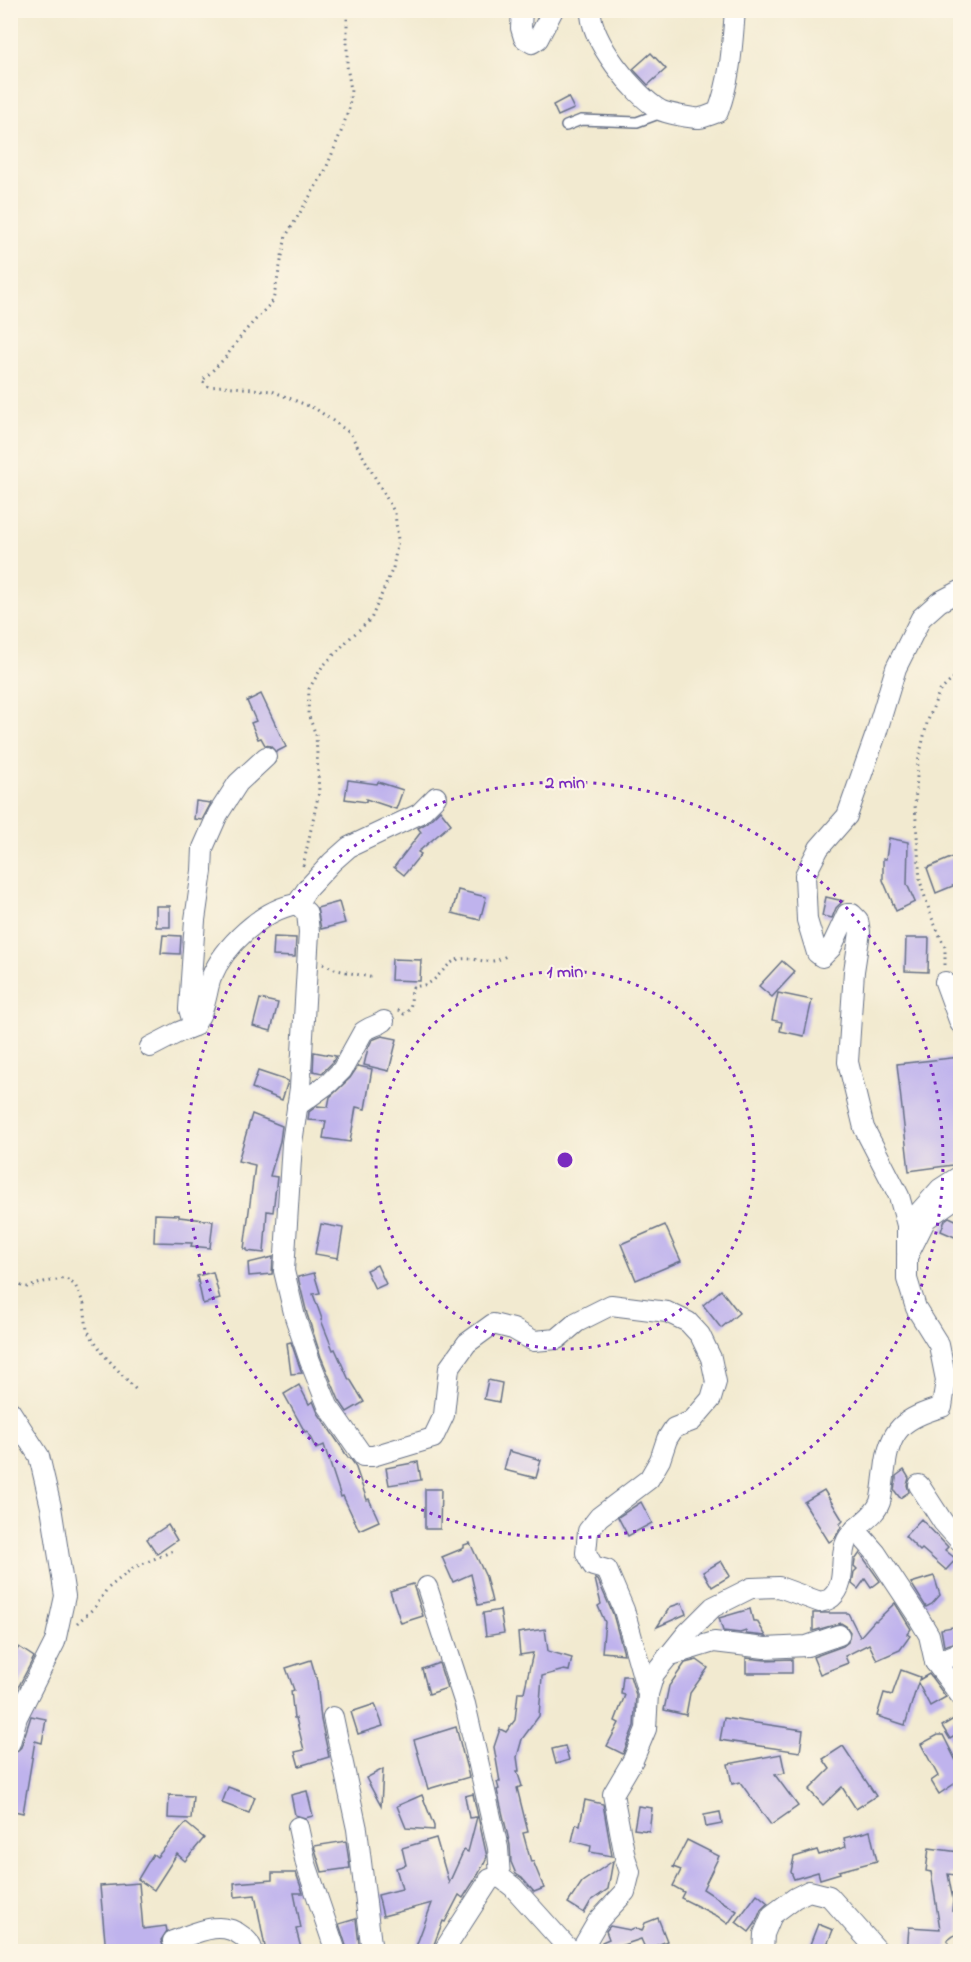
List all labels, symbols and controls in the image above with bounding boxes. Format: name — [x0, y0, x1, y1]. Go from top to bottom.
text: 2 min — [544, 771, 585, 797]
text: 1 min — [547, 960, 583, 986]
centre of rings — [555, 1150, 575, 1170]

